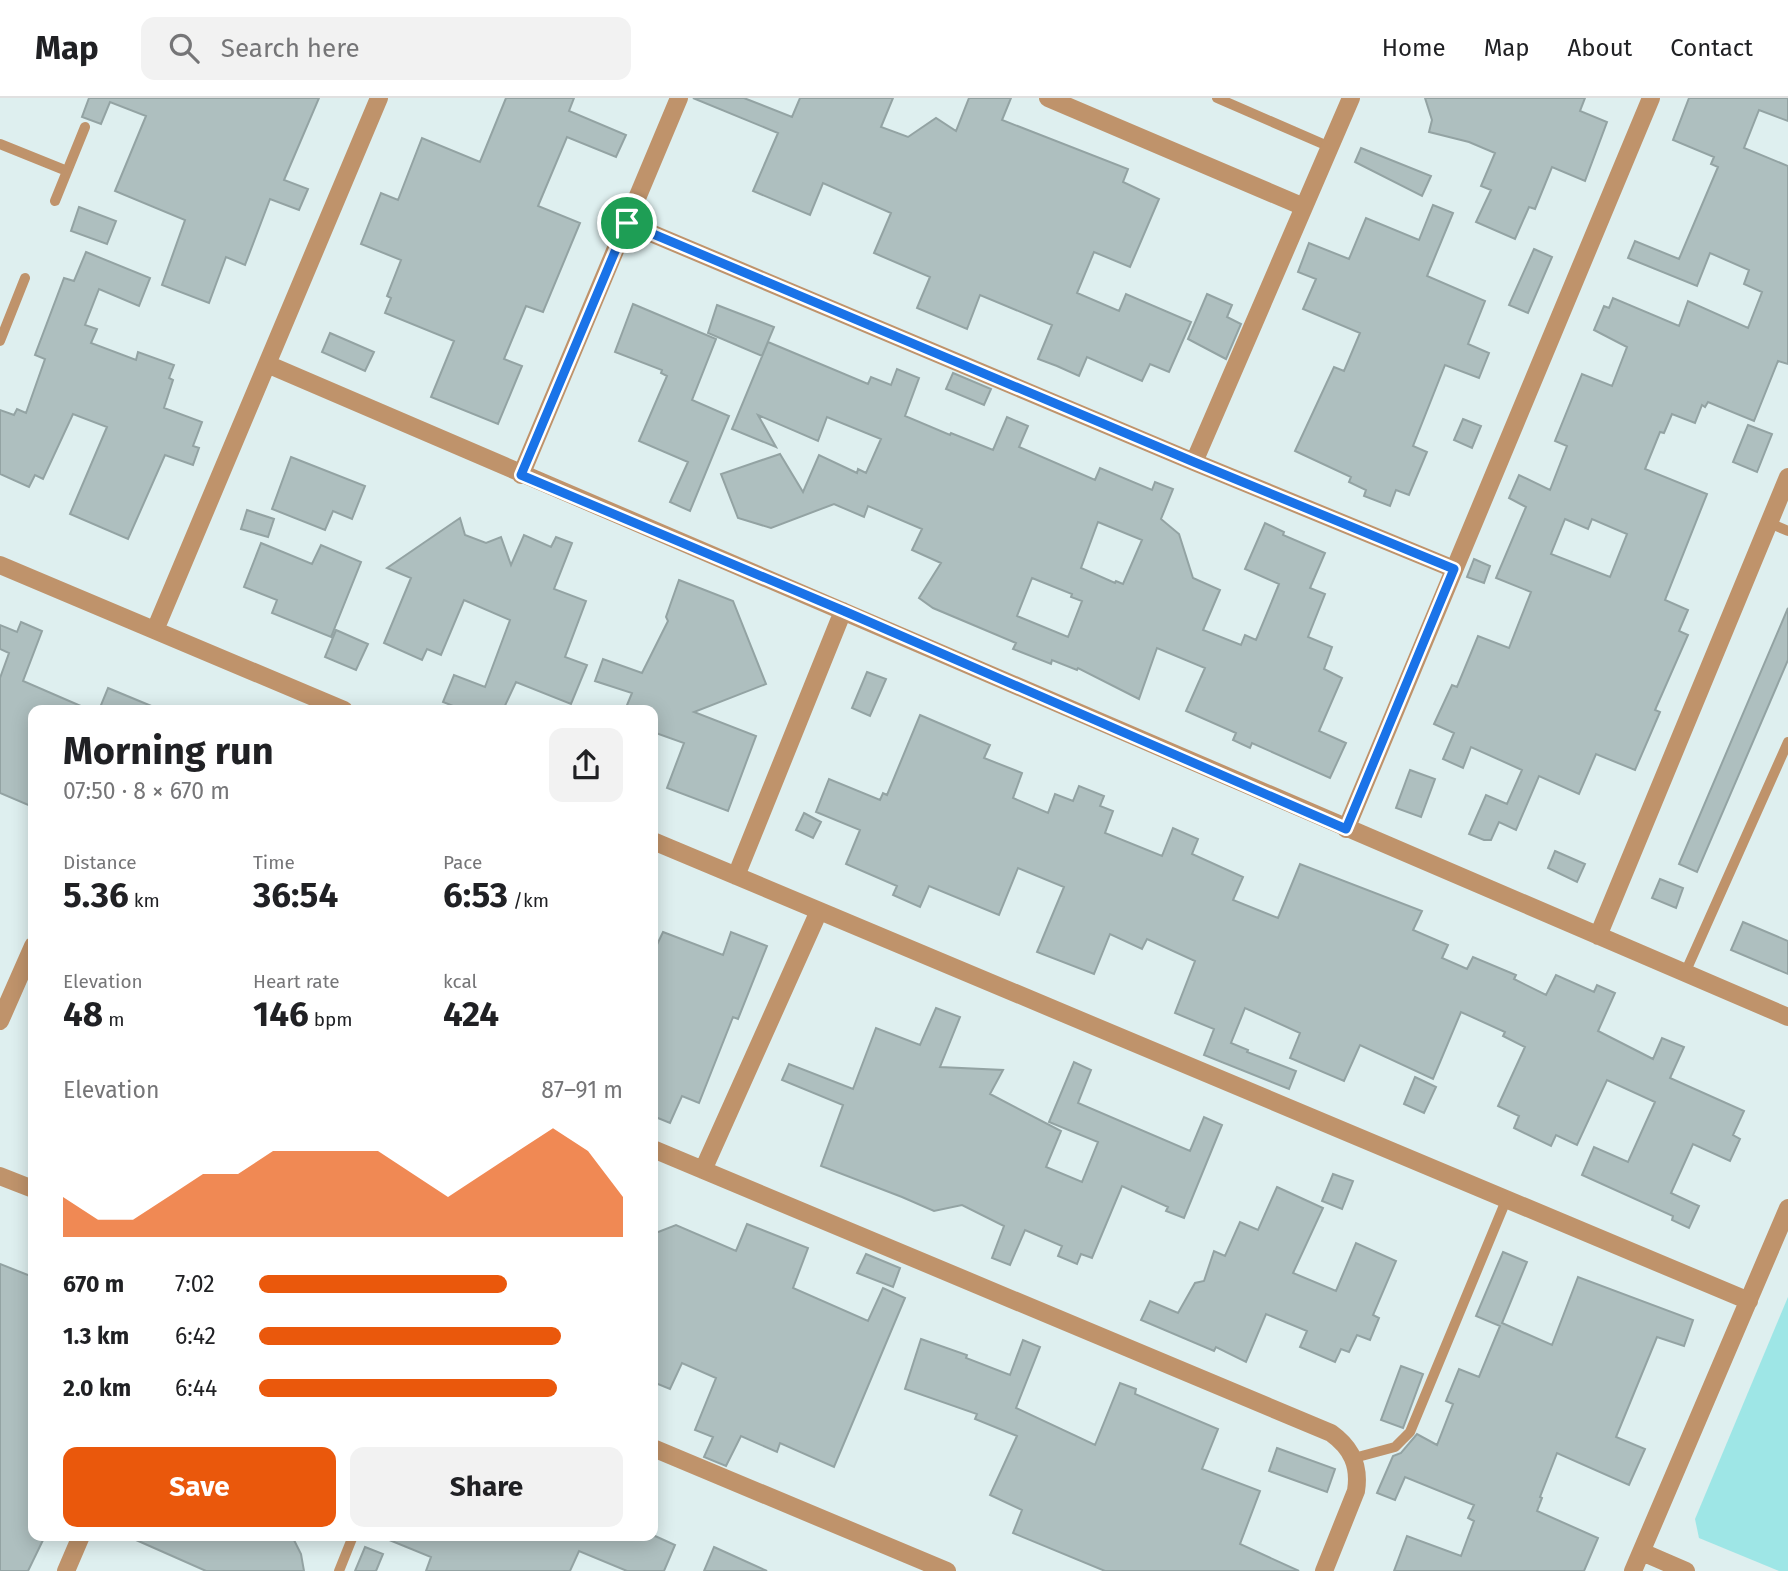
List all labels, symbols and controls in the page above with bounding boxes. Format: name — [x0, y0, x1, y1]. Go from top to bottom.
search box — [141, 17, 631, 80]
text: Map — [35, 28, 99, 68]
icon: search — [165, 29, 203, 67]
text: Search here — [221, 33, 360, 64]
text: Home — [1382, 34, 1446, 62]
text: Map — [1484, 34, 1530, 62]
text: About — [1568, 34, 1632, 62]
text: Contact — [1670, 34, 1753, 62]
pin — [597, 193, 657, 253]
icon: arrive — [608, 204, 646, 242]
text: Morning run — [63, 728, 274, 774]
button: share — [549, 728, 623, 802]
text: 07:50 · 8 × 670 m — [63, 777, 230, 805]
text: Distance — [63, 851, 137, 874]
text: Time — [253, 851, 295, 874]
text: Pace — [443, 851, 482, 874]
text: 5.36 — [63, 874, 129, 916]
text: 36:54 — [253, 874, 338, 916]
text: 6:53 — [443, 874, 508, 916]
text: km — [129, 889, 160, 912]
text: /km — [508, 889, 549, 912]
text: Elevation — [63, 970, 143, 993]
text: Heart rate — [253, 970, 340, 993]
text: kcal — [443, 970, 477, 993]
text: 48 — [63, 993, 103, 1035]
text: 146 — [253, 993, 309, 1035]
text: 424 — [443, 993, 499, 1035]
text: m — [103, 1008, 124, 1031]
text: bpm — [309, 1008, 353, 1031]
text: Elevation — [63, 1076, 159, 1104]
text: 87–91 m — [541, 1076, 623, 1104]
text: 670 m — [63, 1270, 124, 1298]
text: 7:02 — [175, 1270, 215, 1298]
text: 1.3 km — [63, 1322, 129, 1350]
text: 6:42 — [175, 1322, 216, 1350]
text: 2.0 km — [63, 1374, 131, 1402]
text: 6:44 — [175, 1374, 217, 1402]
button: Save — [63, 1447, 336, 1527]
button: Share — [350, 1447, 623, 1527]

